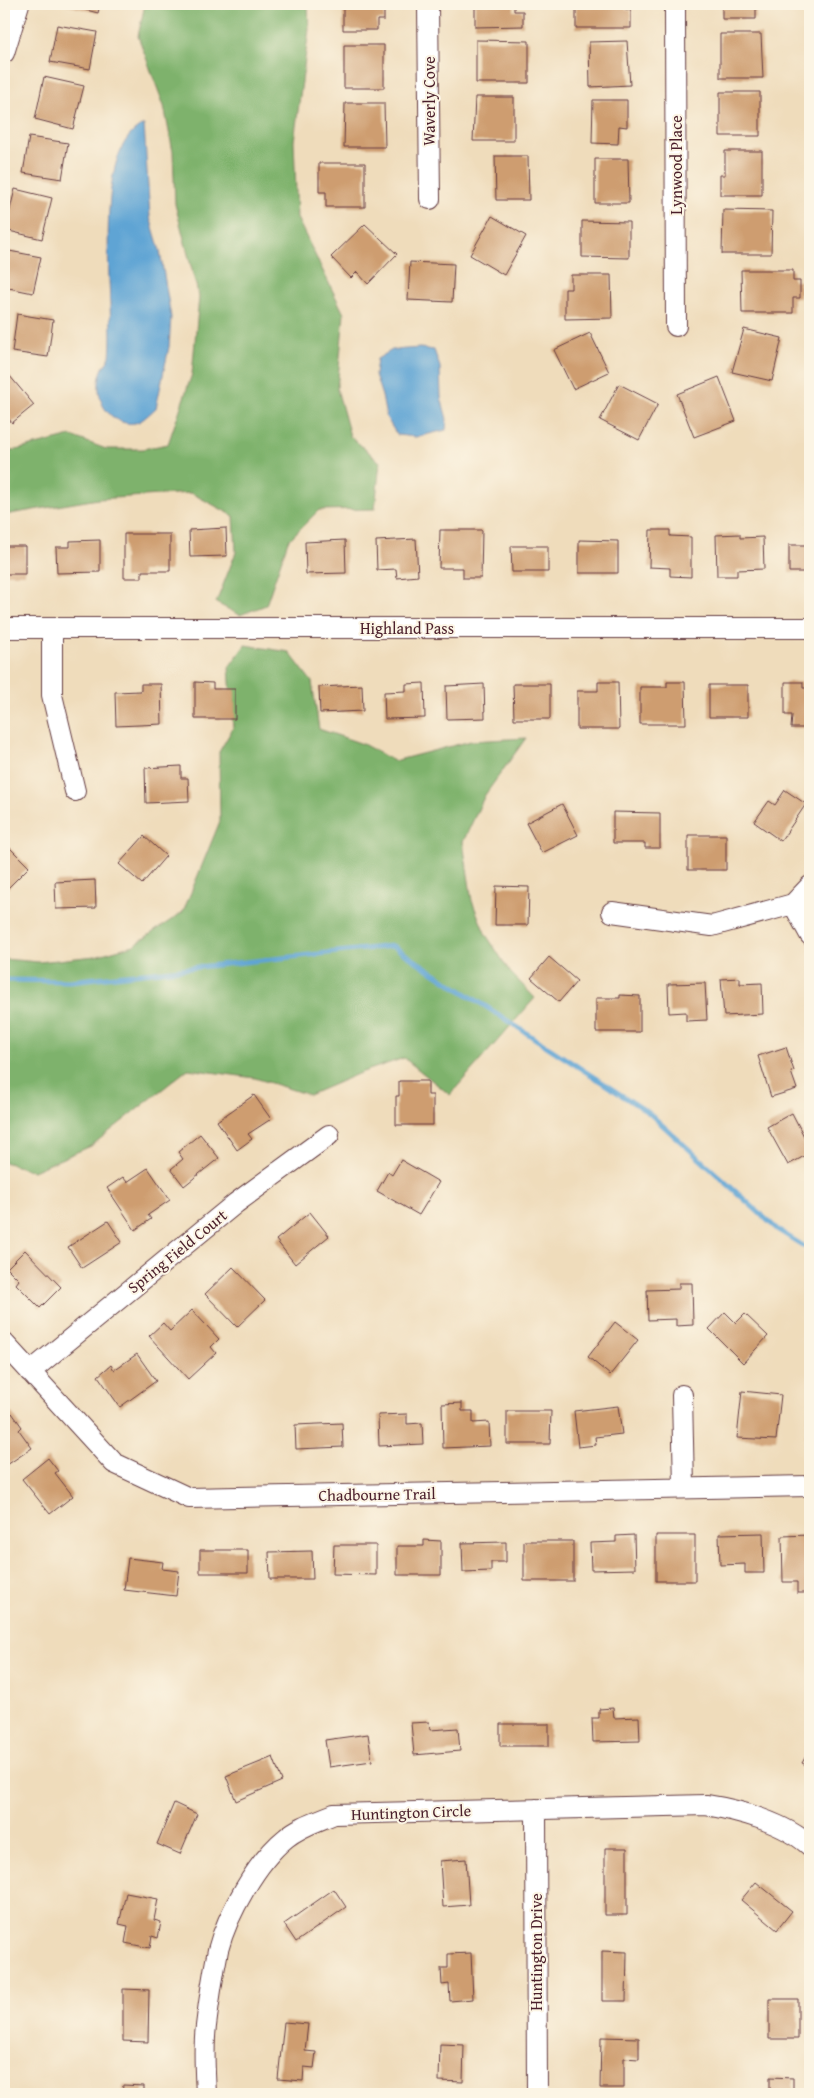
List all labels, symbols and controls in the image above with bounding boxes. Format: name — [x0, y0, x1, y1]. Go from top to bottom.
street label: Waverly Cove — [417, 56, 441, 146]
street label: Lynwood Place — [664, 115, 688, 215]
street label: Highland Pass — [360, 616, 454, 640]
street label: Spring Field Court — [122, 1203, 232, 1299]
street label: Chadbourne Trail — [318, 1481, 436, 1507]
street label: Huntington Circle — [351, 1798, 471, 1826]
street label: Huntington Drive — [524, 1893, 548, 2011]

